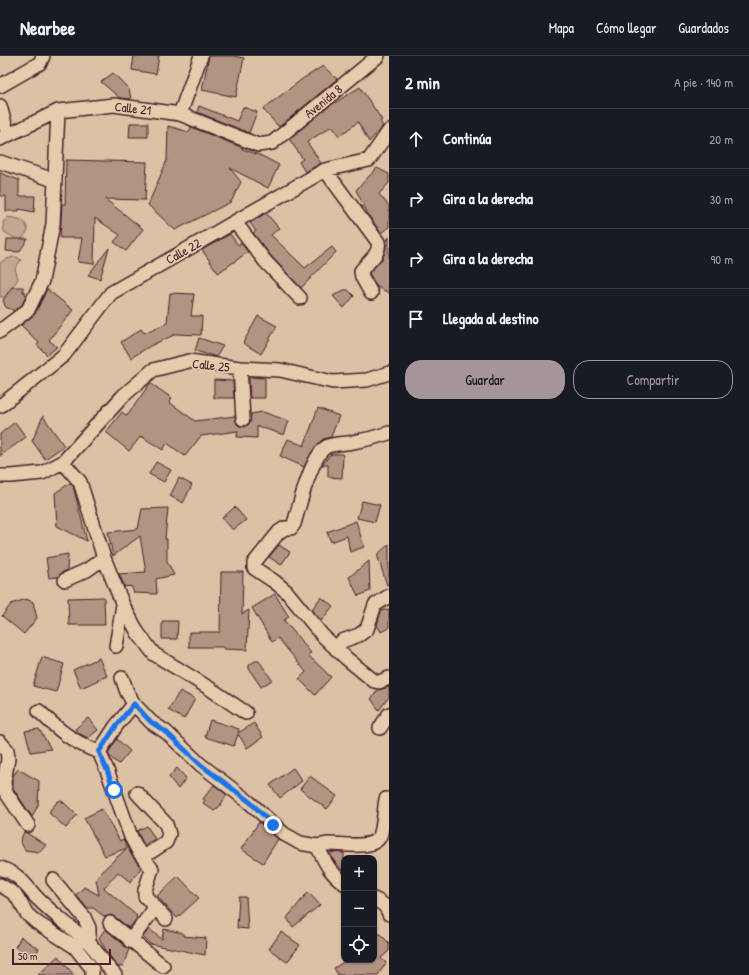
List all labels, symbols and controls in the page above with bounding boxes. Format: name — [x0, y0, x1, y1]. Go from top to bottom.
text: Nearbee — [20, 15, 75, 41]
text: Mapa — [549, 18, 574, 37]
text: Cómo llegar — [596, 18, 656, 37]
text: Guardados — [678, 18, 729, 37]
text: 2 min — [405, 71, 440, 94]
text: A pie · 140 m — [674, 73, 733, 91]
street label: Avenida 8 — [300, 80, 346, 122]
street label: Calle 21 — [114, 97, 153, 119]
icon: ahead — [405, 128, 427, 150]
text: Continúa — [443, 128, 491, 149]
text: 20 m — [709, 130, 733, 148]
icon: right — [405, 188, 427, 210]
text: Gira a la derecha — [443, 188, 533, 209]
text: 30 m — [710, 190, 733, 208]
street label: Calle 22 — [162, 234, 204, 268]
icon: right — [405, 248, 427, 270]
text: Gira a la derecha — [443, 248, 533, 269]
text: 90 m — [711, 250, 733, 268]
icon: arrive — [405, 308, 427, 330]
text: Llegada al destino — [443, 308, 539, 329]
street label: Calle 25 — [191, 354, 231, 376]
button: Guardar — [405, 360, 565, 399]
button: Compartir — [573, 360, 733, 399]
route start — [105, 781, 123, 799]
route end — [264, 816, 282, 834]
map controls — [341, 855, 377, 963]
button: + — [341, 855, 377, 891]
button: − — [341, 891, 377, 927]
button: locate — [341, 927, 377, 963]
scale bar — [12, 947, 111, 966]
text: 50 m — [18, 949, 38, 963]

